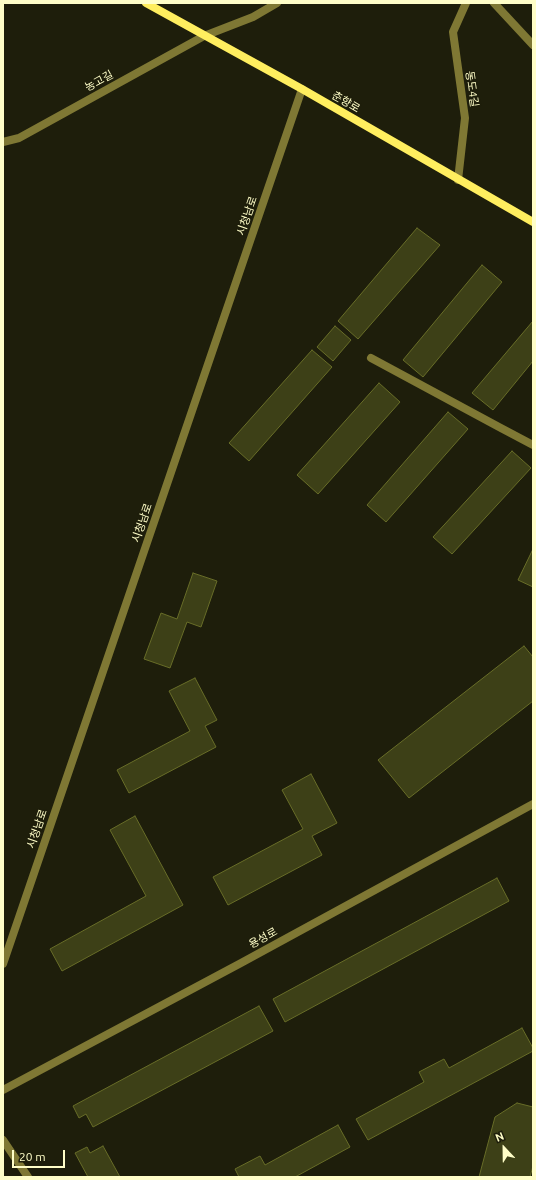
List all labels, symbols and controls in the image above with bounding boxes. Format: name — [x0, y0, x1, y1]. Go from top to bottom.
street label: 농고길 — [83, 68, 115, 94]
street label: 동도4길 — [463, 70, 481, 108]
street label: 춘향로 — [330, 89, 362, 115]
street label: 시청남로 — [234, 195, 260, 237]
street label: 시청남로 — [129, 502, 155, 544]
street label: 시청남로 — [24, 808, 50, 850]
street label: 용성로 — [247, 925, 279, 951]
north arrow — [484, 1128, 524, 1168]
text: N — [493, 1130, 506, 1144]
scale bar — [14, 1142, 67, 1168]
text: 20 m — [19, 1150, 46, 1163]

